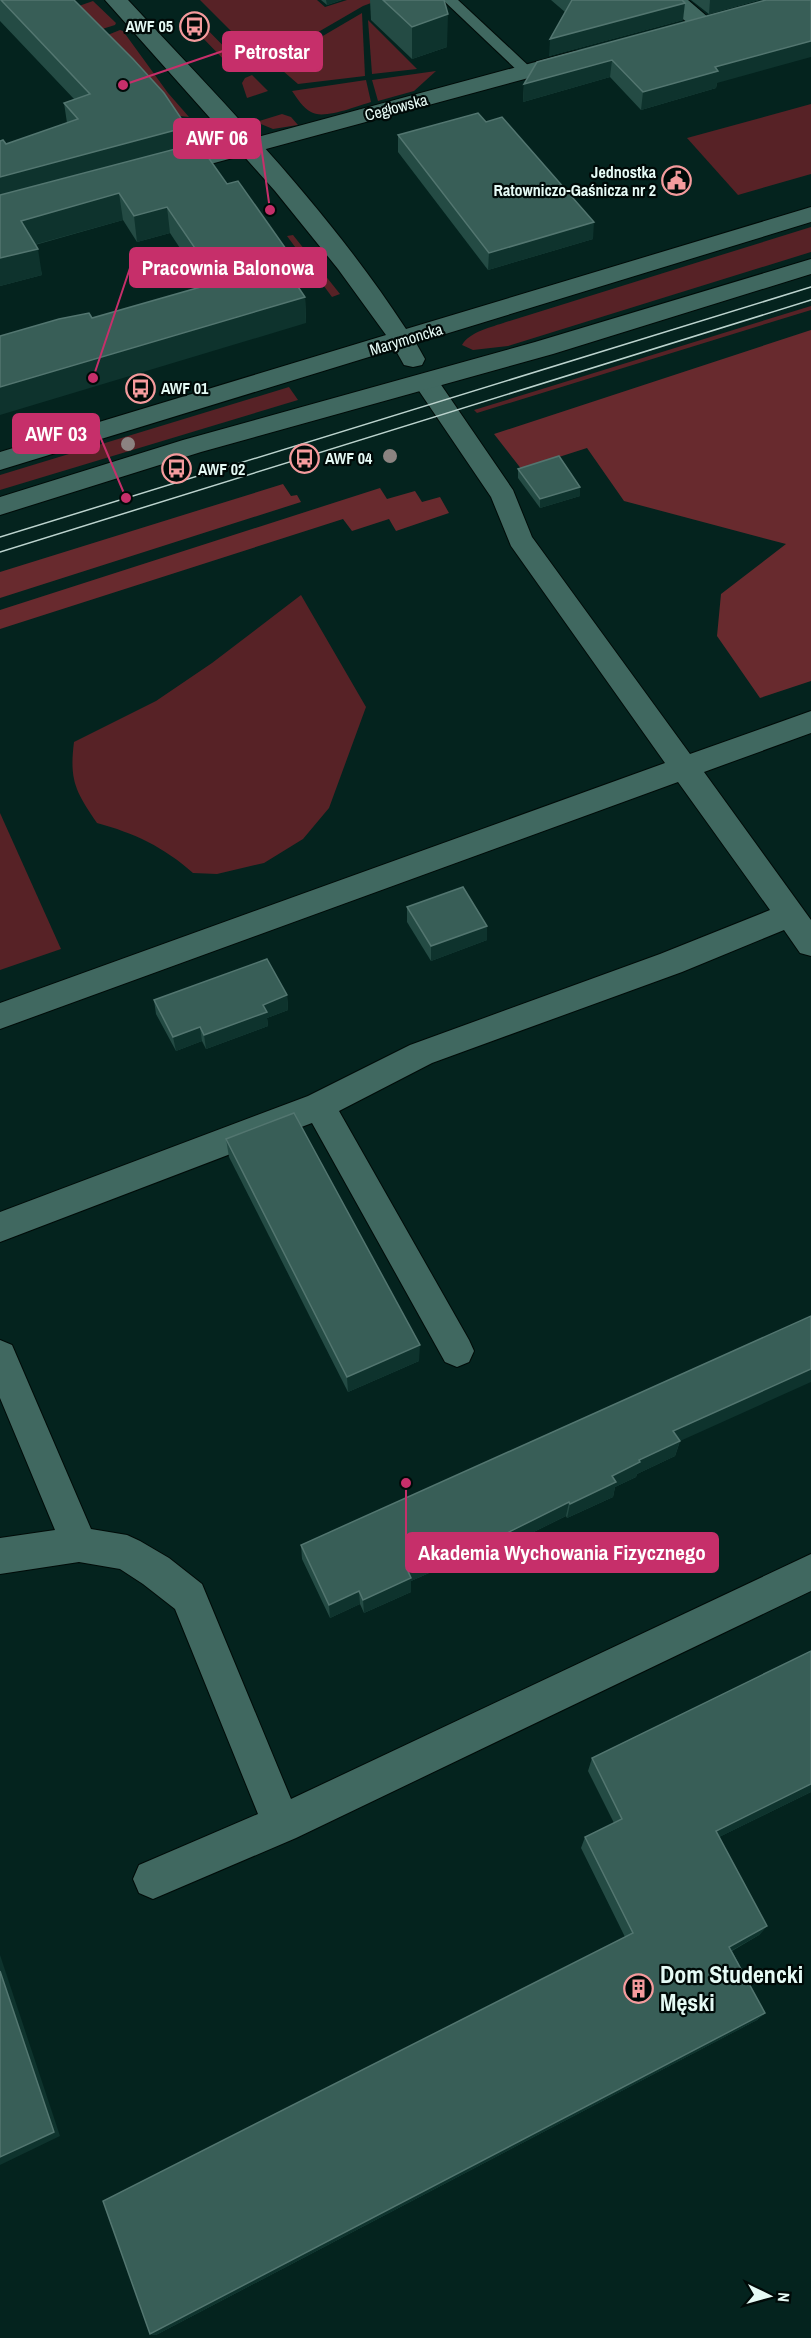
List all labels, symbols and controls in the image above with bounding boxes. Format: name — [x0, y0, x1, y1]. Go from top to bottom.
bus stop icon: AWF 05 — [178, 10, 210, 42]
place label: AWF 05 — [126, 15, 173, 37]
callout: Petrostar — [223, 32, 322, 71]
text: Petrostar — [234, 37, 310, 66]
street label: Cegłowska — [362, 88, 431, 126]
callout: AWF 06 — [174, 119, 260, 158]
text: AWF 06 — [186, 123, 248, 152]
place label: Jednostka Ratowniczo-Gaśnicza nr 2 — [493, 161, 657, 201]
public building icon: Jednostka Ratowniczo-Gaśnicza nr 2 — [661, 165, 693, 197]
callout: Pracownia Balonowa — [130, 248, 326, 287]
text: Pracownia Balonowa — [142, 253, 315, 282]
street label: Marymoncka — [367, 317, 446, 360]
bus stop icon: AWF 01 — [124, 372, 156, 404]
place label: AWF 01 — [161, 377, 209, 399]
callout: AWF 03 — [13, 414, 99, 453]
text: AWF 03 — [25, 419, 87, 448]
bus stop icon: AWF 04 — [288, 442, 320, 474]
place label: AWF 04 — [325, 447, 373, 469]
bus stop icon: AWF 02 — [161, 453, 193, 485]
place label: AWF 02 — [198, 458, 245, 480]
callout: Akademia Wychowania Fizycznego — [406, 1533, 718, 1572]
text: Akademia Wychowania Fizycznego — [418, 1538, 706, 1567]
place label: Dom Studencki Męski — [660, 1958, 803, 2018]
building icon: Dom Studencki Męski — [623, 1972, 655, 2004]
north arrow — [739, 2266, 799, 2326]
text: N — [773, 2292, 795, 2303]

